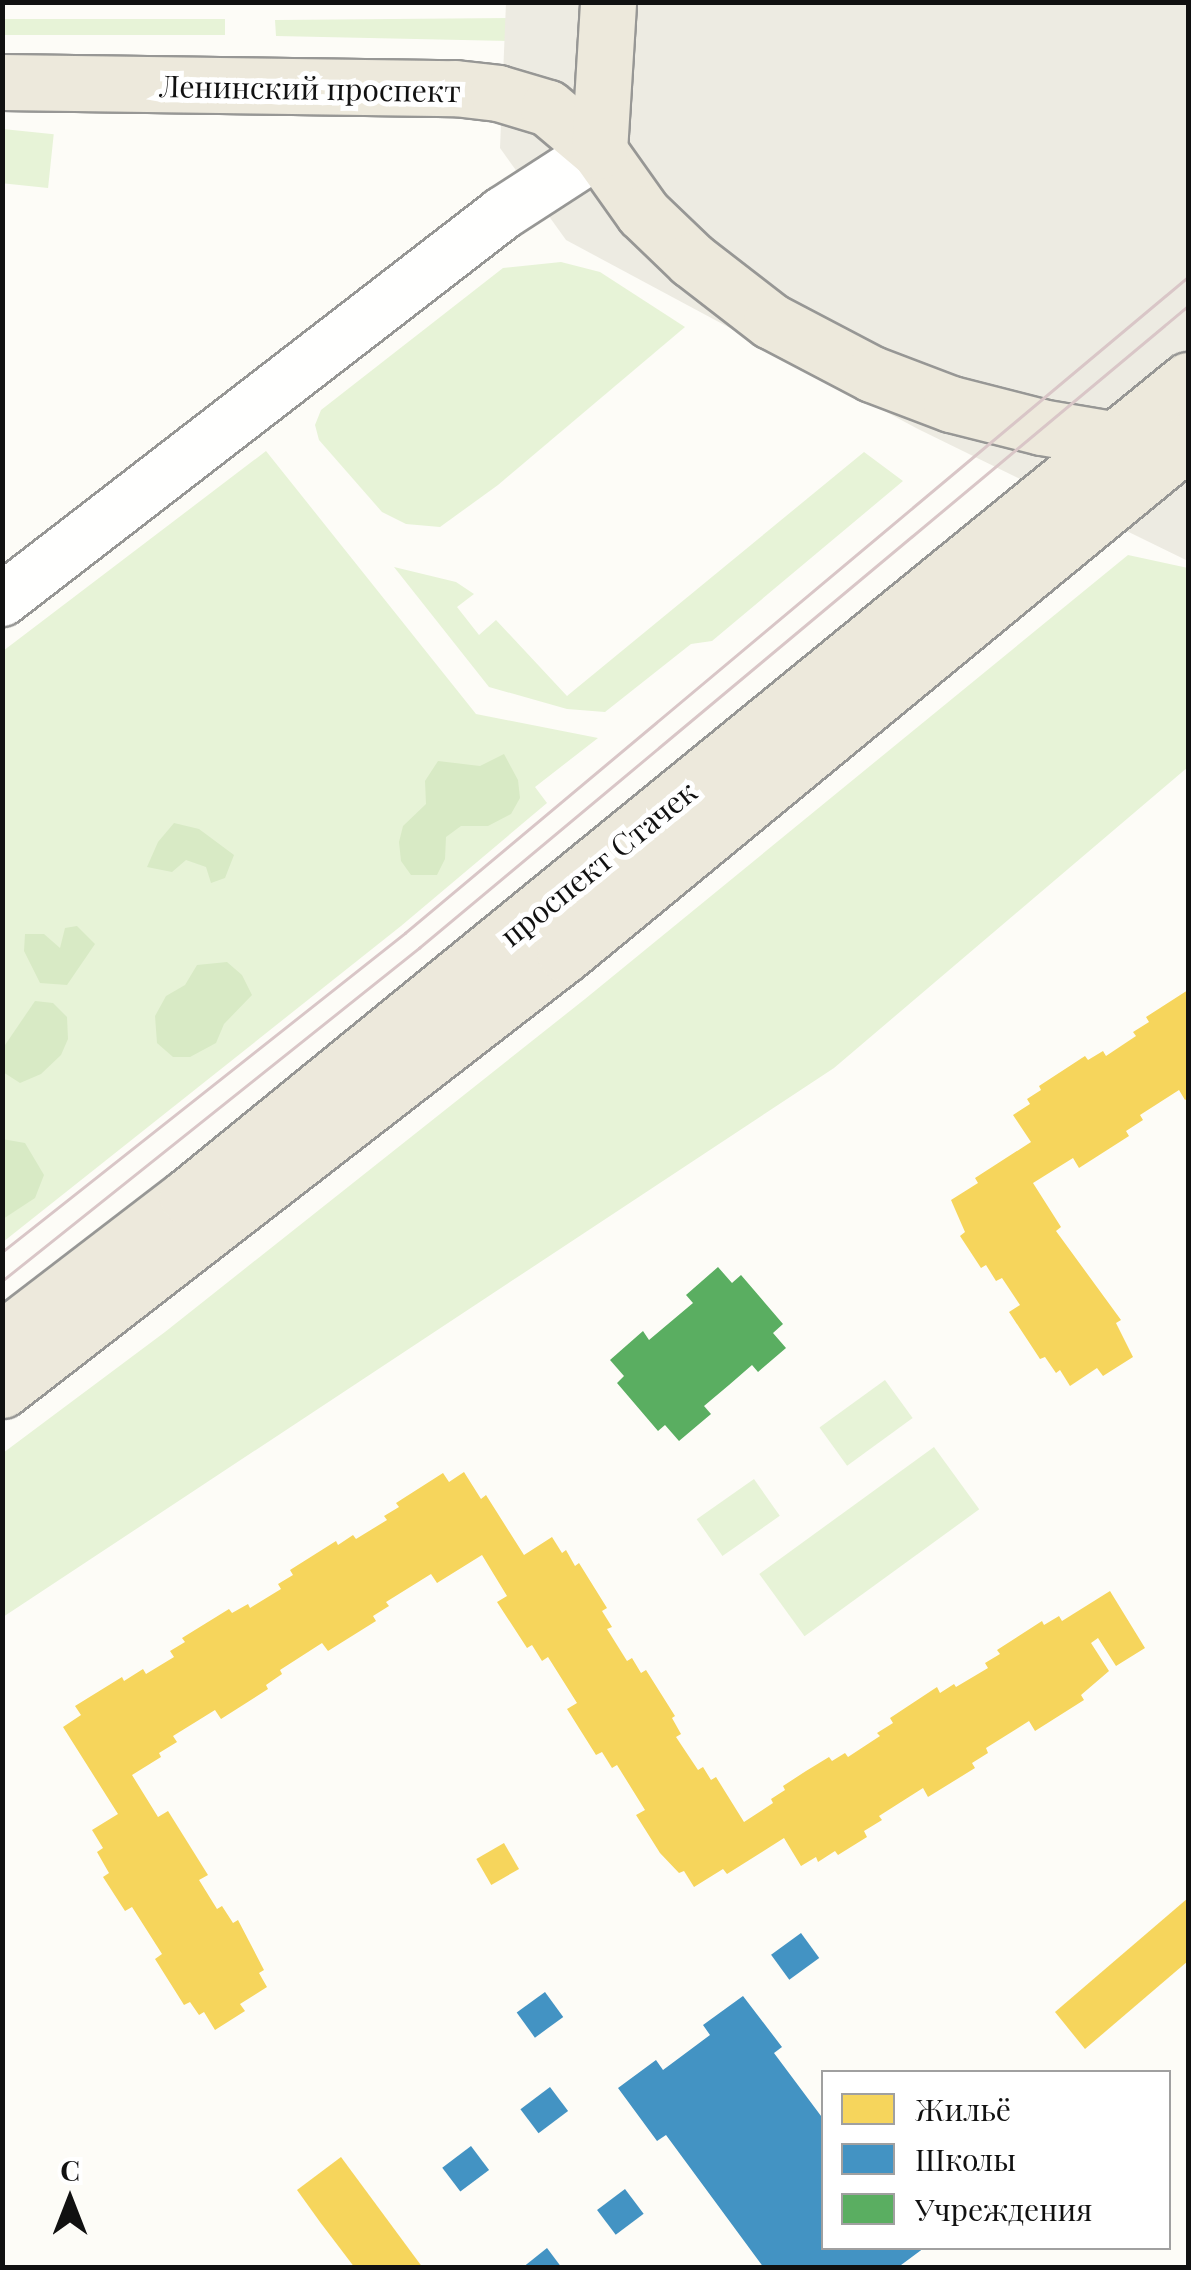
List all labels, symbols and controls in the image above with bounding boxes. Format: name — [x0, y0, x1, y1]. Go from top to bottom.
street label: Ленинский проспект — [159, 67, 461, 109]
street label: проспект Стачек — [493, 773, 703, 953]
legend — [821, 2070, 1171, 2250]
text: Жильё — [915, 2089, 1011, 2129]
text: Школы — [915, 2139, 1016, 2179]
north arrow — [20, 2150, 120, 2250]
text: С — [60, 2151, 80, 2188]
text: Учреждения — [915, 2189, 1092, 2229]

